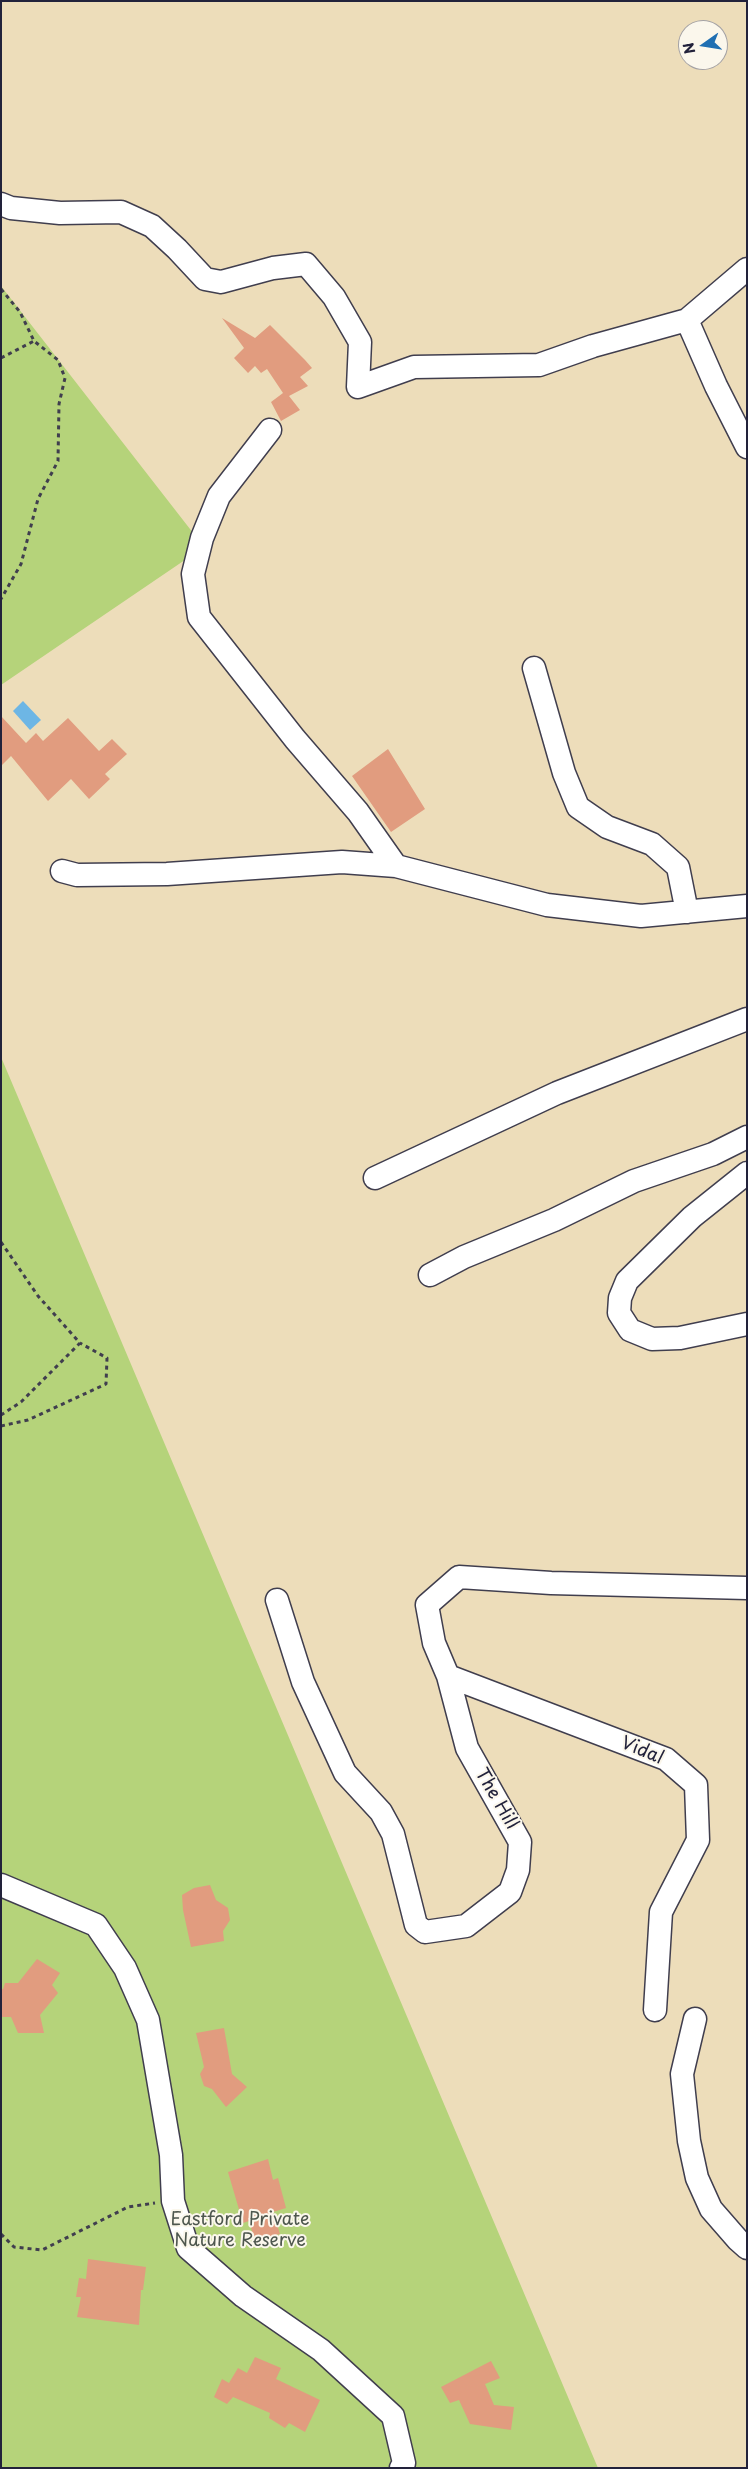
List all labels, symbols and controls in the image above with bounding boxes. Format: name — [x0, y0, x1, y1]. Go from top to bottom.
north arrow — [678, 20, 728, 70]
text: N — [677, 40, 700, 56]
street label: Vidal — [617, 1732, 667, 1770]
street label: The Hill — [470, 1765, 522, 1833]
park label: Eastford Private Nature Reserve — [170, 2209, 310, 2252]

